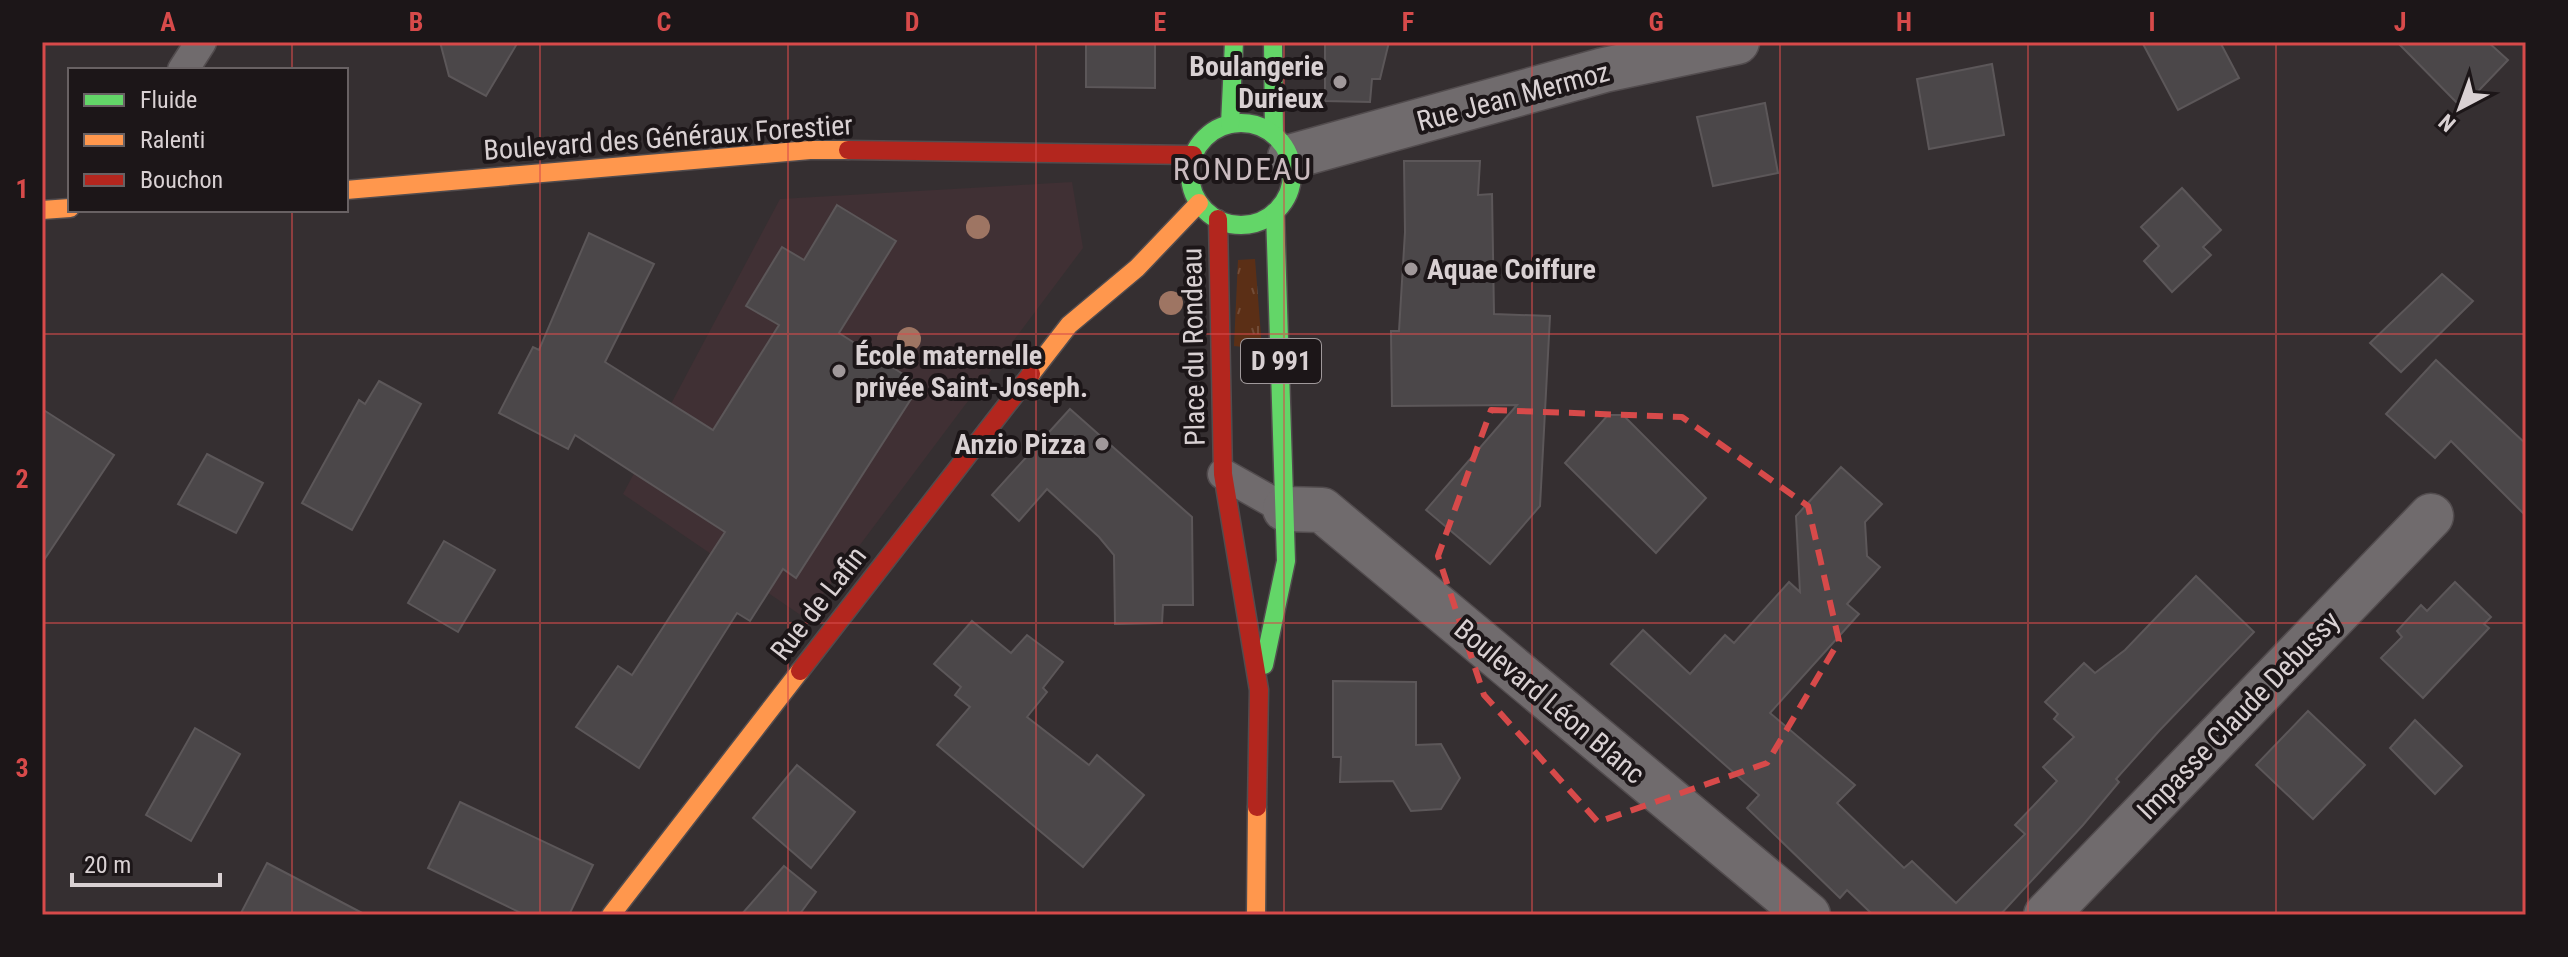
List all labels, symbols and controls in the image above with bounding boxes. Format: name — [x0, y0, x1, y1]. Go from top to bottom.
text: A — [160, 7, 176, 37]
text: B — [409, 7, 423, 37]
text: C — [657, 7, 672, 37]
text: D — [905, 7, 919, 37]
text: E — [1154, 7, 1167, 37]
text: F — [1402, 7, 1414, 37]
text: G — [1648, 7, 1664, 37]
text: H — [1896, 7, 1912, 37]
text: I — [2148, 7, 2156, 37]
text: J — [2394, 7, 2406, 37]
place label: Boulangerie Durieux — [1189, 50, 1324, 115]
street label: Rue Jean Mermoz — [1413, 55, 1613, 138]
legend — [68, 68, 348, 212]
north arrow — [2420, 68, 2500, 148]
marker: Boulangerie Durieux — [1331, 73, 1349, 91]
text: Fluide — [140, 86, 197, 114]
street label: Boulevard des Généraux Forestier — [482, 108, 854, 167]
text: N — [2434, 109, 2460, 137]
text: Ralenti — [140, 126, 205, 154]
district label: RONDEAU — [1173, 150, 1313, 188]
text: Bouchon — [140, 166, 223, 194]
text: 1 — [15, 174, 29, 204]
street label: Place du Rondeau — [1175, 248, 1212, 446]
place label: Aquae Coiffure — [1427, 253, 1596, 286]
marker: Aquae Coiffure — [1402, 260, 1420, 278]
place label: École maternelle privée Saint-Joseph. — [855, 339, 1088, 404]
road number: D 991 — [1241, 339, 1321, 383]
marker: École maternelle privée Saint-Joseph. — [830, 362, 848, 380]
place label: Anzio Pizza — [955, 428, 1086, 461]
marker: Anzio Pizza — [1093, 435, 1111, 453]
text: 2 — [15, 464, 29, 494]
street label: Rue de Lafin — [764, 540, 873, 667]
street label: Impasse Claude Debussy — [2130, 604, 2347, 826]
street label: Boulevard Léon Blanc — [1448, 612, 1651, 791]
text: 3 — [15, 753, 29, 783]
scale bar — [72, 837, 220, 887]
text: 20 m — [84, 851, 131, 879]

